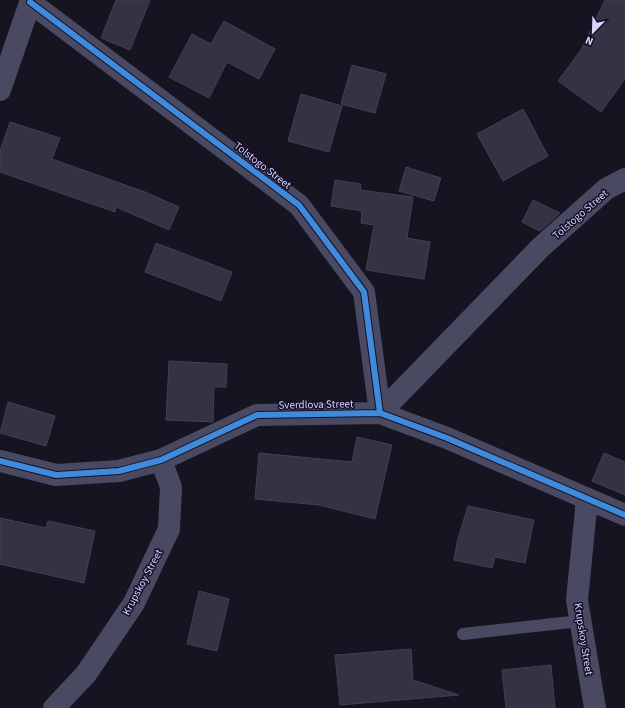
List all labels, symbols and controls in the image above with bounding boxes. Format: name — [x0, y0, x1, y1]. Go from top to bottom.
north arrow — [573, 12, 613, 52]
text: N — [583, 32, 596, 49]
street label: Tolstogo Street — [231, 138, 295, 193]
street label: Tolstogo Street — [549, 186, 611, 243]
street label: Sverdlova Street — [278, 396, 354, 413]
street label: Krupskoy Street — [119, 546, 166, 618]
street label: Krupskoy Street — [570, 602, 597, 677]

